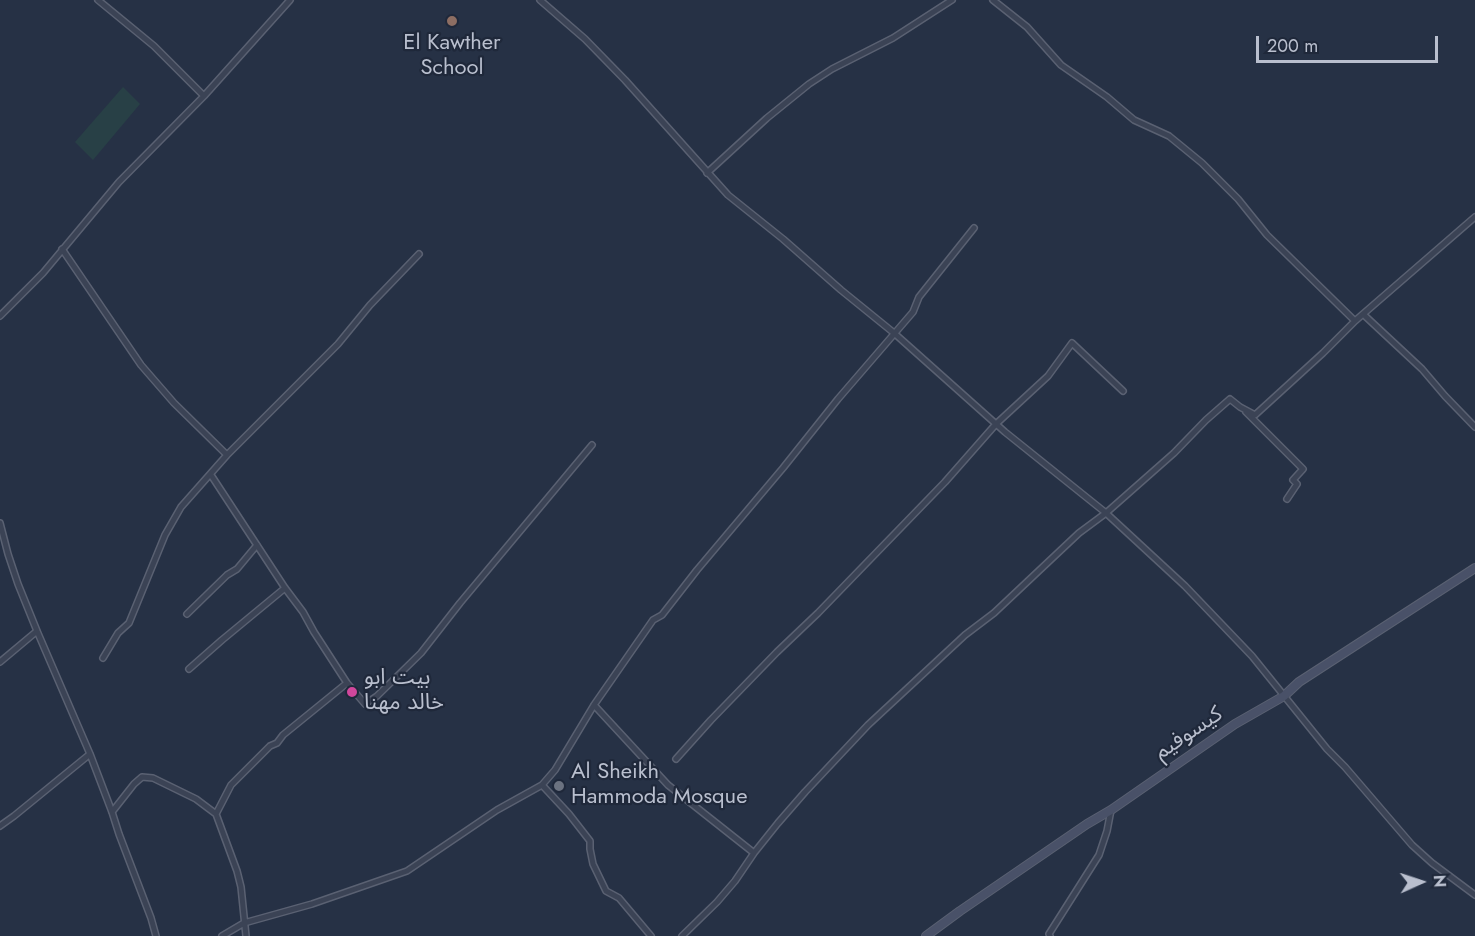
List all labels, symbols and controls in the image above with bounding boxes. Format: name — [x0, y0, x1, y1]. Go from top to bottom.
marker: El Kawther School — [445, 14, 459, 28]
scale bar — [1259, 24, 1440, 62]
place label: El Kawther School — [403, 31, 501, 82]
text: 200 m — [1267, 33, 1318, 59]
place label: بيت ابو خالد مهنا — [364, 666, 444, 718]
marker: بيت ابو خالد مهنا — [345, 685, 359, 699]
street label: كيسوفيم — [1150, 702, 1228, 766]
place label: Al Sheikh Hammoda Mosque — [571, 760, 747, 812]
marker: Al Sheikh Hammoda Mosque — [552, 779, 566, 793]
north arrow — [1391, 852, 1451, 912]
text: N — [1428, 874, 1451, 888]

